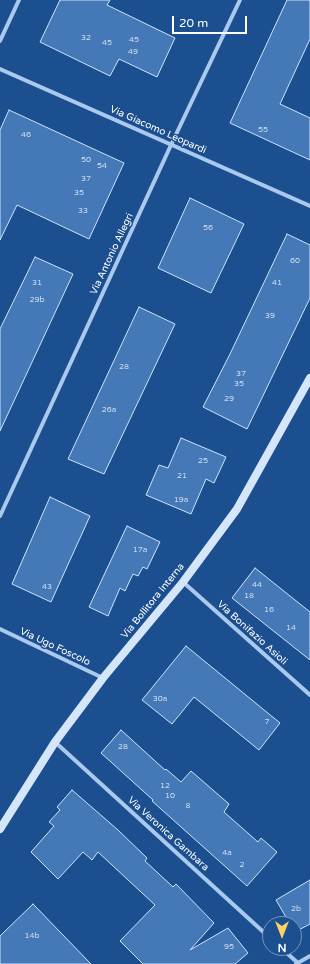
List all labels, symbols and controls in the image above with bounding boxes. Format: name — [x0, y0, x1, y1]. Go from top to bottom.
scale bar — [174, 8, 249, 34]
text: 20 m — [179, 16, 208, 30]
house number: 32 — [81, 33, 91, 43]
house number: 45 — [129, 35, 139, 45]
house number: 45 — [102, 38, 112, 48]
house number: 49 — [128, 47, 138, 57]
street label: Via Giacomo Leopardi — [108, 103, 208, 157]
house number: 55 — [258, 125, 268, 135]
house number: 46 — [21, 130, 31, 140]
house number: 50 — [81, 155, 91, 165]
house number: 54 — [97, 161, 107, 171]
house number: 37 — [81, 174, 91, 184]
house number: 35 — [74, 188, 84, 198]
house number: 33 — [78, 206, 88, 216]
street label: Via Antonio Allegri — [88, 211, 136, 297]
house number: 56 — [203, 223, 213, 233]
house number: 60 — [290, 256, 300, 266]
house number: 31 — [32, 278, 42, 288]
house number: 41 — [272, 278, 282, 288]
house number: 29b — [29, 295, 45, 305]
house number: 39 — [265, 311, 275, 321]
house number: 28 — [119, 362, 129, 372]
house number: 37 — [236, 369, 246, 379]
house number: 35 — [234, 379, 244, 389]
house number: 29 — [224, 394, 234, 404]
house number: 26a — [102, 405, 116, 415]
house number: 25 — [198, 456, 208, 466]
house number: 21 — [177, 471, 187, 481]
house number: 19a — [174, 495, 188, 505]
house number: 17a — [133, 545, 147, 555]
street label: Via Bollitora Interna — [119, 561, 187, 641]
house number: 44 — [252, 580, 262, 590]
house number: 43 — [42, 582, 52, 592]
house number: 18 — [244, 591, 254, 601]
street label: Via Bonifazio Asioli — [214, 598, 290, 668]
house number: 16 — [264, 605, 274, 615]
house number: 14 — [286, 623, 296, 633]
street label: Via Ugo Foscolo — [18, 625, 92, 669]
house number: 30a — [153, 694, 167, 704]
house number: 7 — [264, 717, 270, 727]
house number: 28 — [118, 742, 128, 752]
house number: 12 — [160, 781, 170, 791]
house number: 10 — [165, 791, 175, 801]
street label: Via Veronica Gambara — [125, 794, 211, 874]
house number: 8 — [185, 801, 191, 811]
house number: 4a — [222, 848, 232, 858]
house number: 2 — [239, 860, 245, 870]
house number: 2b — [291, 904, 301, 914]
north arrow — [262, 916, 302, 956]
house number: 14b — [24, 931, 40, 941]
text: N — [278, 941, 286, 954]
house number: 95 — [224, 942, 234, 952]

